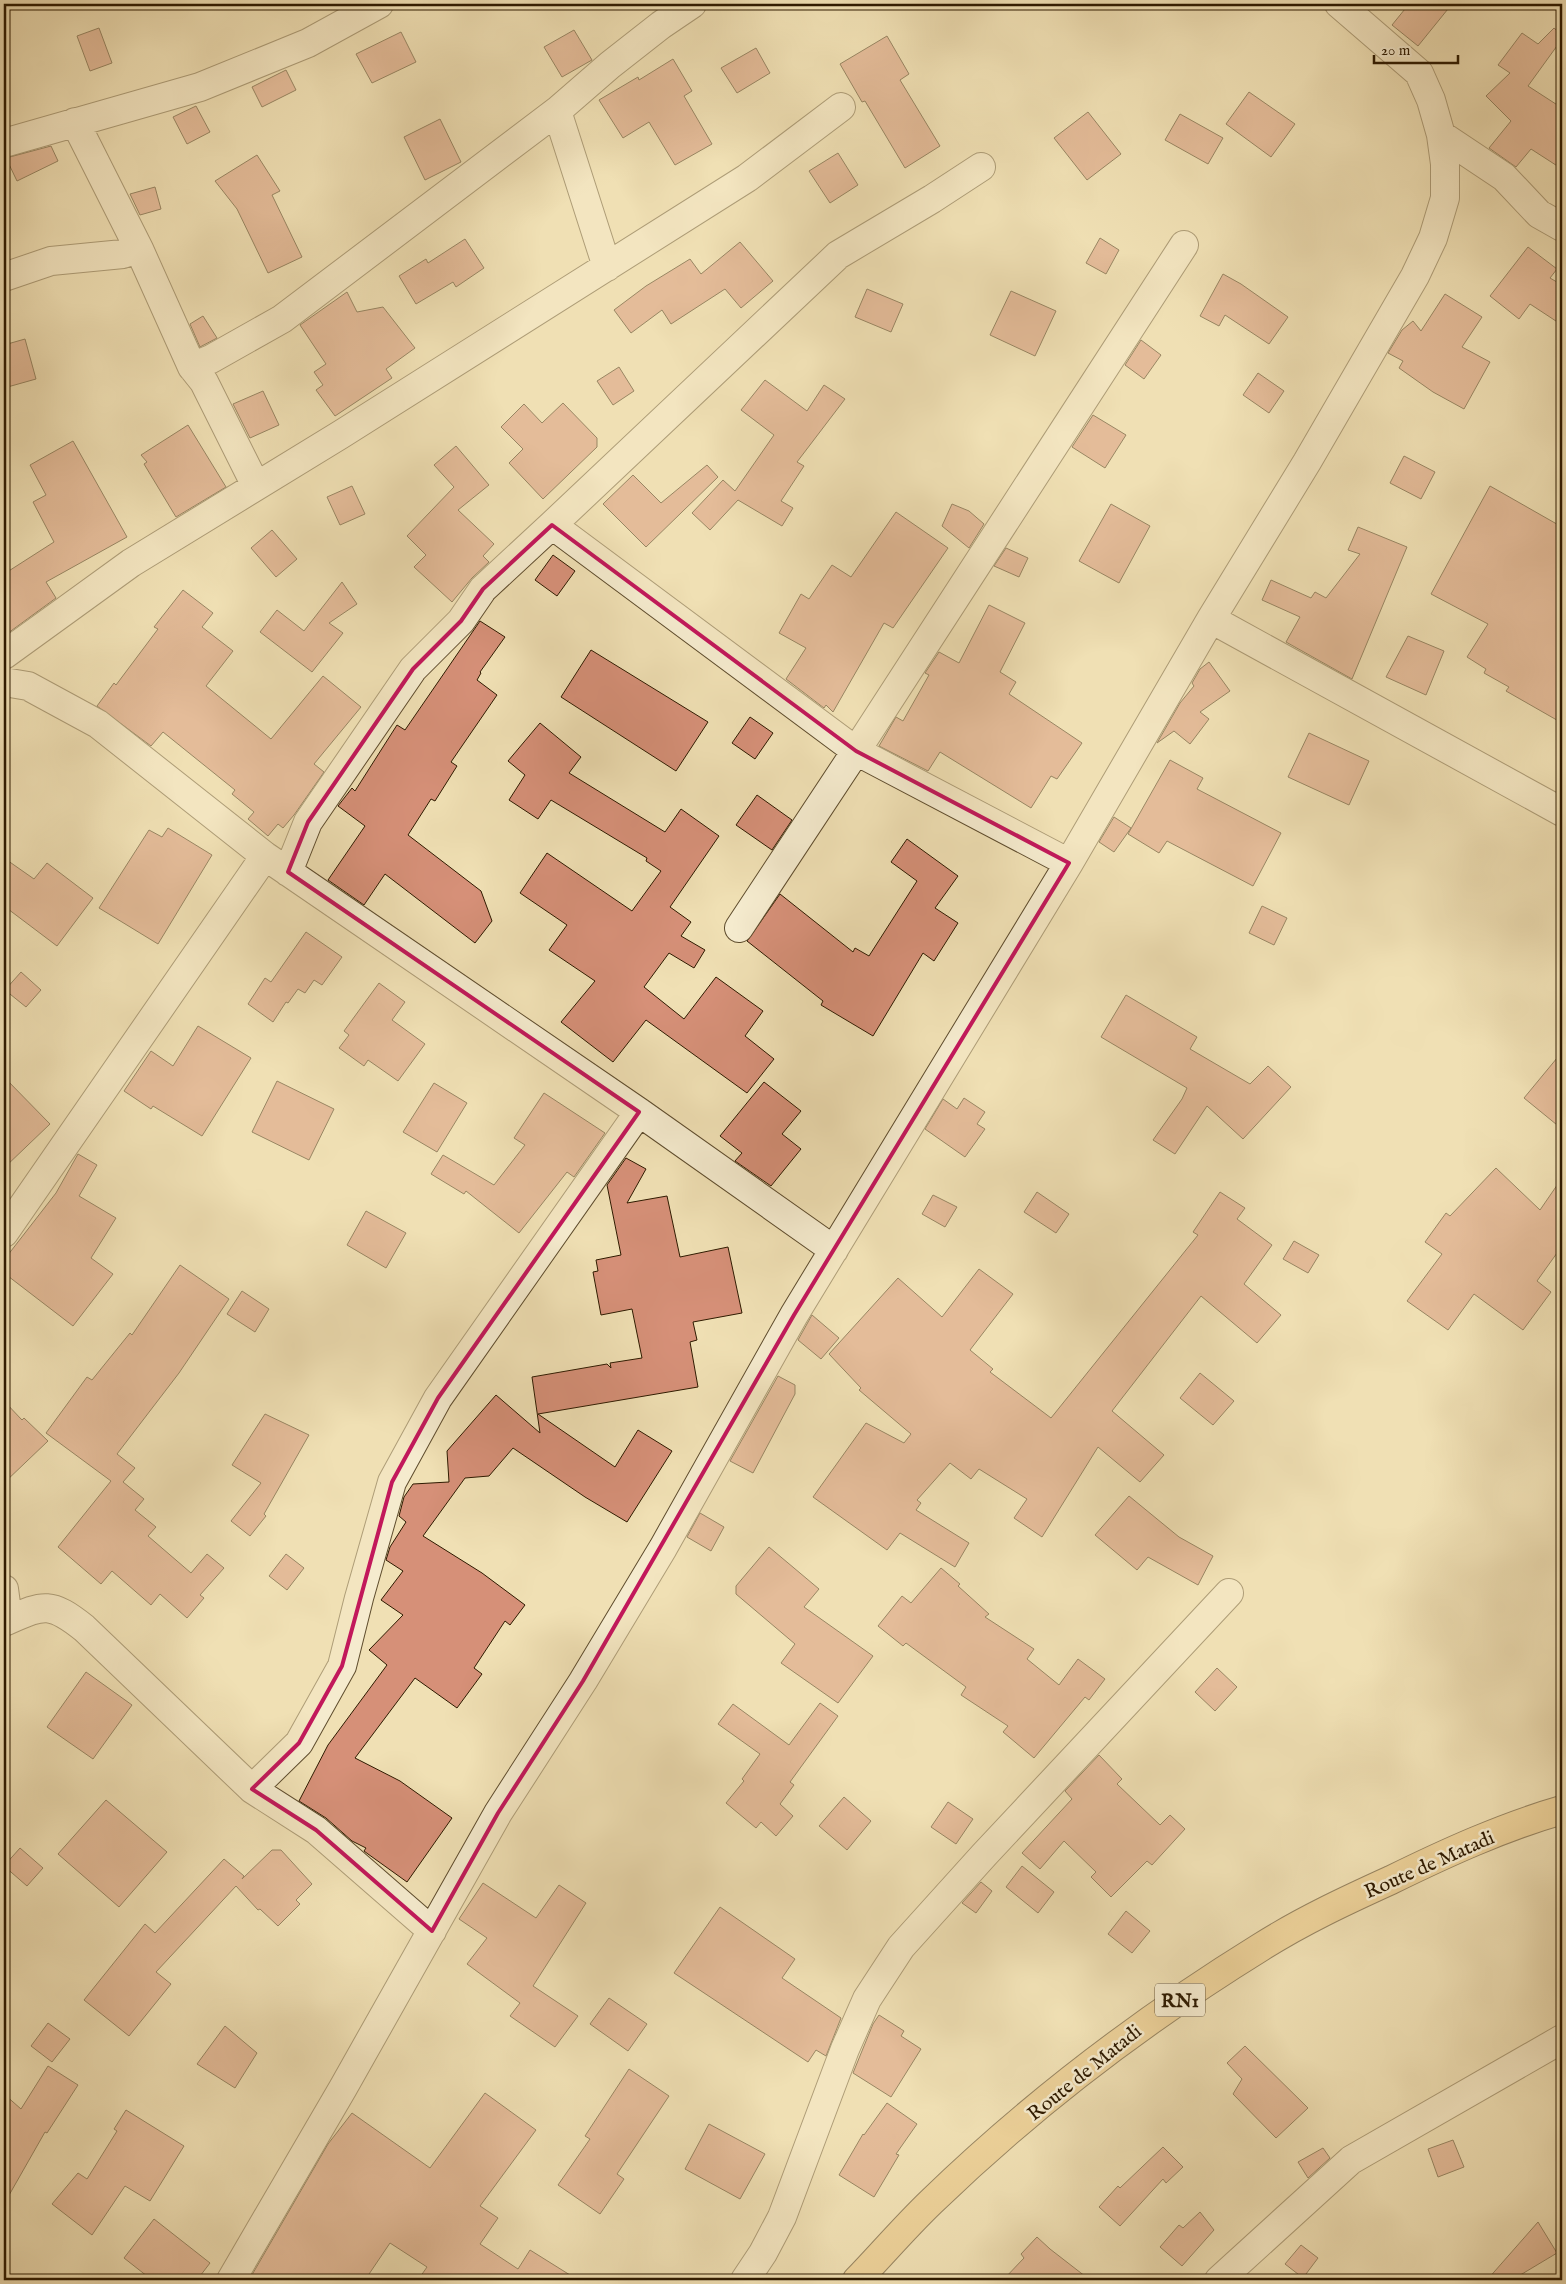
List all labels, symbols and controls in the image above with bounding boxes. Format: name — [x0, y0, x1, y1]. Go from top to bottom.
scale bar — [1374, 32, 1457, 64]
text: 20 m — [1381, 41, 1411, 60]
street label: Route de Matadi — [1361, 1826, 1499, 1905]
road number: RN1 — [1155, 1984, 1205, 2016]
street label: Route de Matadi — [1023, 2019, 1147, 2127]

